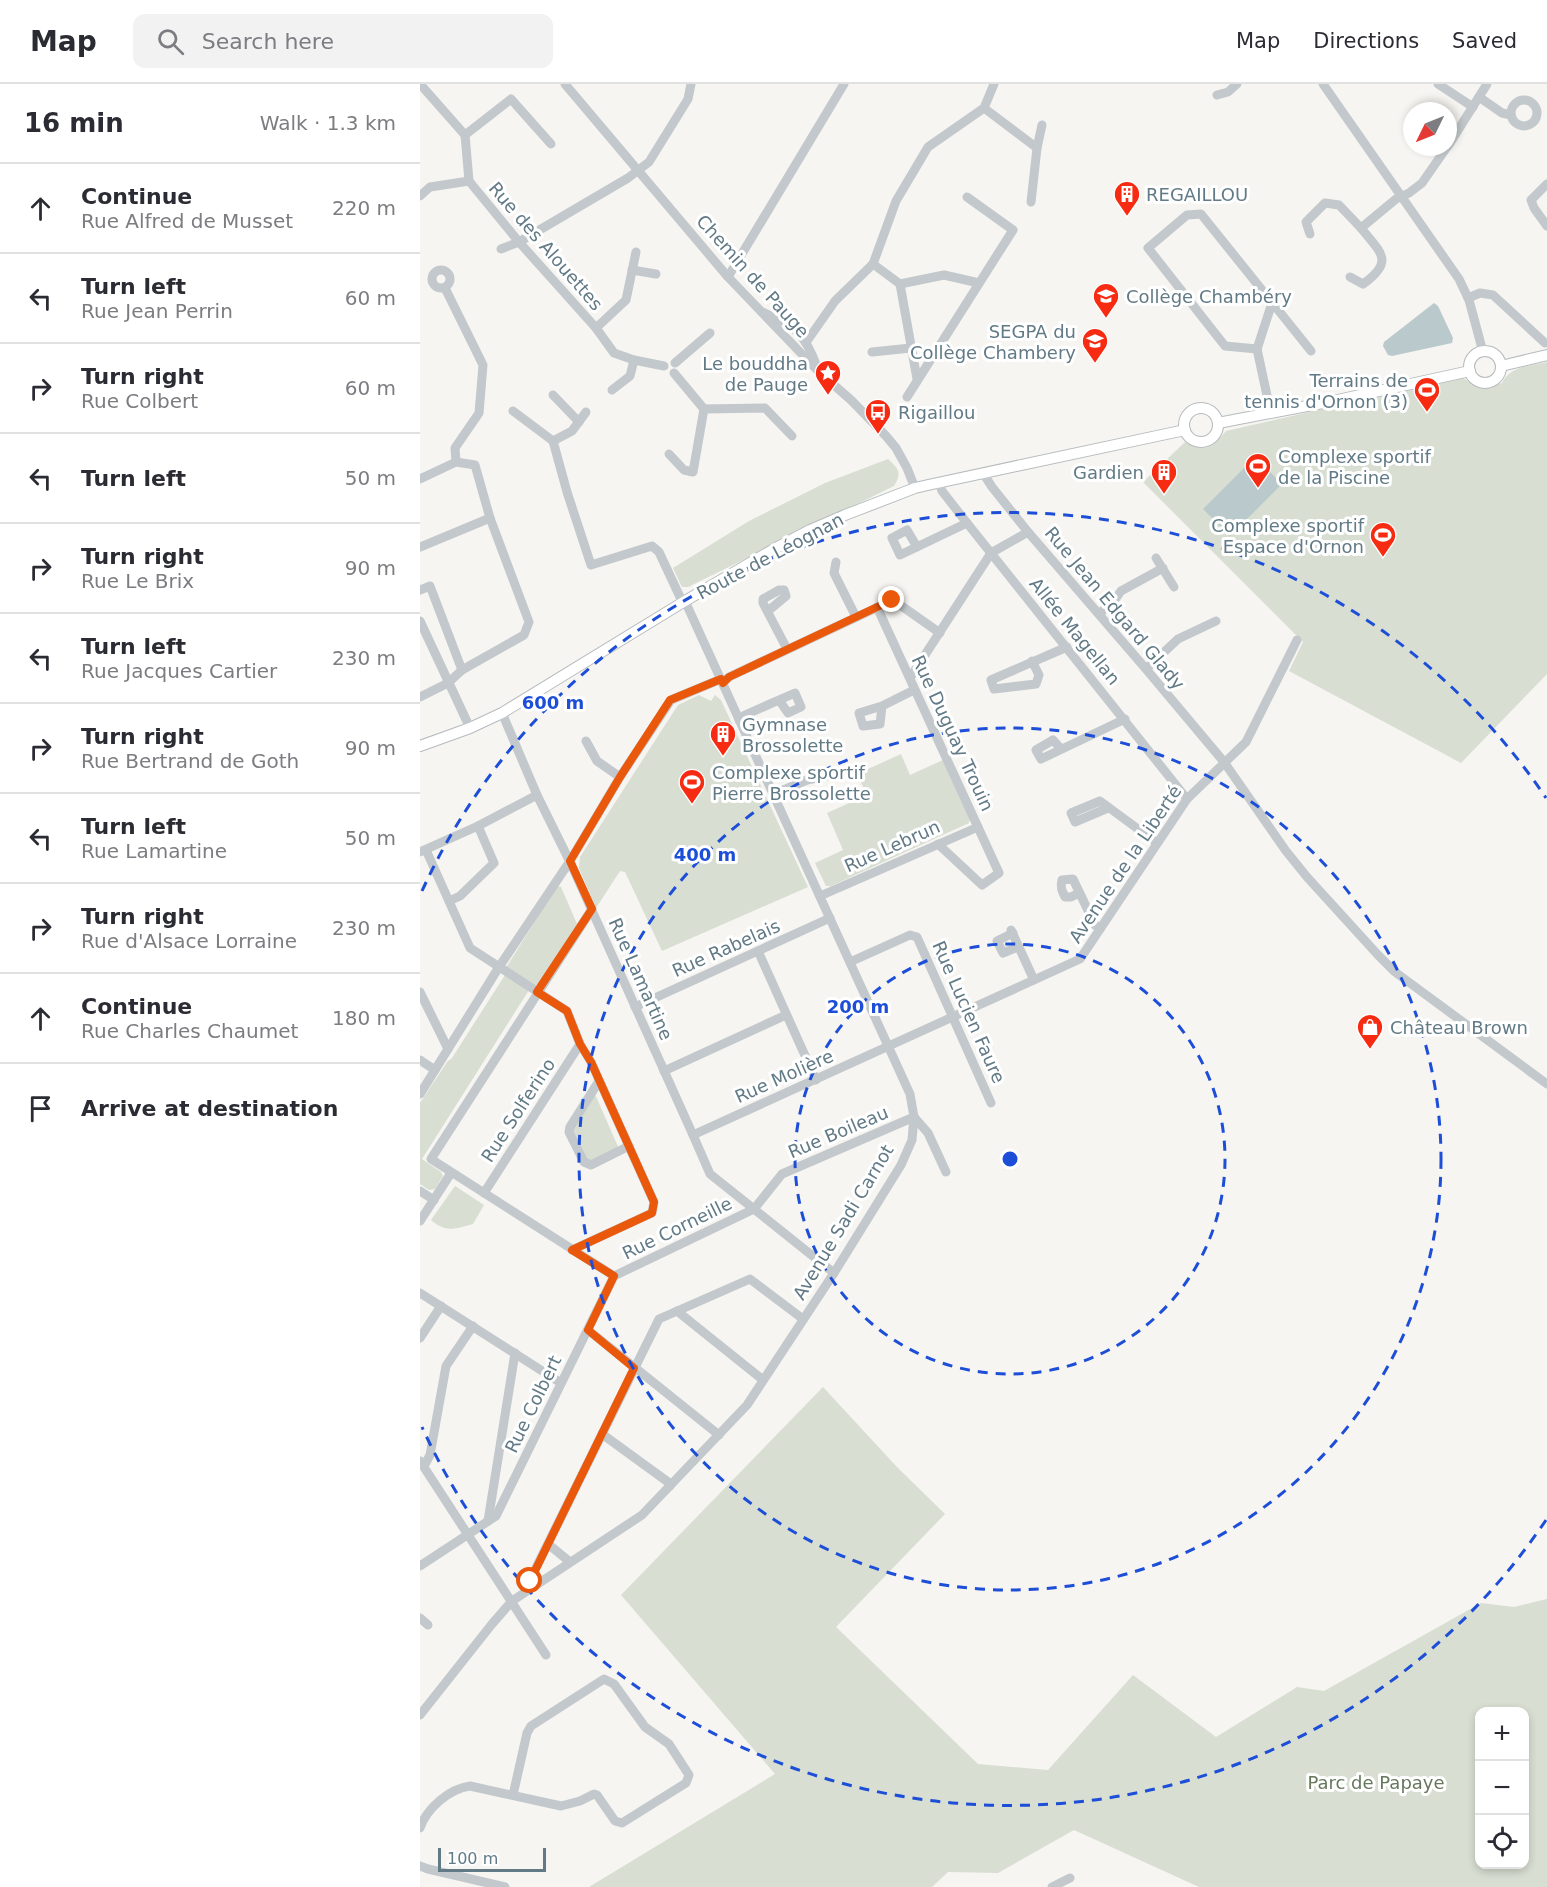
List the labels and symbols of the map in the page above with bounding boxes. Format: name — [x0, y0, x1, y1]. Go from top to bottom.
north arrow — [1403, 102, 1457, 156]
street label: Rue des Alouettes — [485, 178, 607, 314]
building icon: REGAILLOU — [1112, 179, 1142, 217]
place label: REGAILLOU — [1146, 184, 1248, 205]
street label: Chemin de Pauge — [692, 210, 814, 342]
school or university icon: Collège Chambéry — [1091, 281, 1121, 319]
place label: Collège Chambéry — [1126, 286, 1292, 307]
place label: SEGPA du Collège Chambery — [910, 321, 1076, 363]
school or university icon: SEGPA du Collège Chambery — [1080, 326, 1110, 364]
place label: Le bouddha de Pauge — [702, 353, 808, 395]
place icon: Le bouddha de Pauge — [813, 358, 843, 396]
place label: Terrains de tennis d'Ornon (3) — [1244, 370, 1408, 412]
sports icon: Terrains de tennis d'Ornon (3) — [1412, 375, 1442, 413]
bus stop icon: Rigaillou — [863, 397, 893, 435]
place label: Rigaillou — [898, 402, 975, 423]
place label: Complexe sportif de la Piscine — [1278, 446, 1431, 488]
sports icon: Complexe sportif de la Piscine — [1243, 451, 1273, 489]
building icon: Gardien — [1149, 457, 1179, 495]
place label: Gardien — [1073, 462, 1144, 483]
street label: Route de Léognan — [693, 508, 847, 604]
place label: Complexe sportif Espace d'Ornon — [1211, 515, 1365, 557]
sports icon: Complexe sportif Espace d'Ornon — [1368, 520, 1398, 558]
street label: Rue Jean Edgard Glady — [1041, 522, 1189, 694]
street label: Allée Magellan — [1025, 573, 1125, 689]
route end — [878, 586, 904, 612]
street label: Rue Duguay Trouin — [908, 652, 998, 814]
text: 600 m — [522, 692, 584, 713]
place label: Gymnase Brossolette — [742, 714, 843, 756]
building icon: Gymnase Brossolette — [708, 719, 738, 757]
place label: Complexe sportif Pierre Brossolette — [712, 762, 871, 804]
sports icon: Complexe sportif Pierre Brossolette — [677, 767, 707, 805]
street label: Avenue de la Liberté — [1064, 781, 1186, 947]
street label: Rue Lebrun — [841, 816, 943, 876]
text: 400 m — [674, 844, 736, 865]
street label: Rue Lamartine — [605, 915, 677, 1043]
street label: Rue Rabelais — [669, 915, 783, 981]
street label: Rue Lucien Faure — [928, 938, 1010, 1086]
text: 200 m — [827, 996, 889, 1017]
shop icon: Château Brown — [1355, 1012, 1385, 1050]
place label: Château Brown — [1390, 1017, 1528, 1038]
street label: Rue Molière — [731, 1045, 837, 1107]
street label: Rue Solferino — [477, 1054, 559, 1166]
street label: Rue Boileau — [785, 1101, 891, 1163]
street label: Avenue Sadi Carnot — [788, 1141, 898, 1303]
centre of rings — [1000, 1149, 1020, 1169]
street label: Rue Corneille — [619, 1192, 735, 1264]
street label: Rue Colbert — [500, 1352, 566, 1456]
route start — [516, 1567, 542, 1593]
park label: Parc de Papaye — [1307, 1772, 1445, 1793]
scale bar — [438, 1845, 546, 1872]

